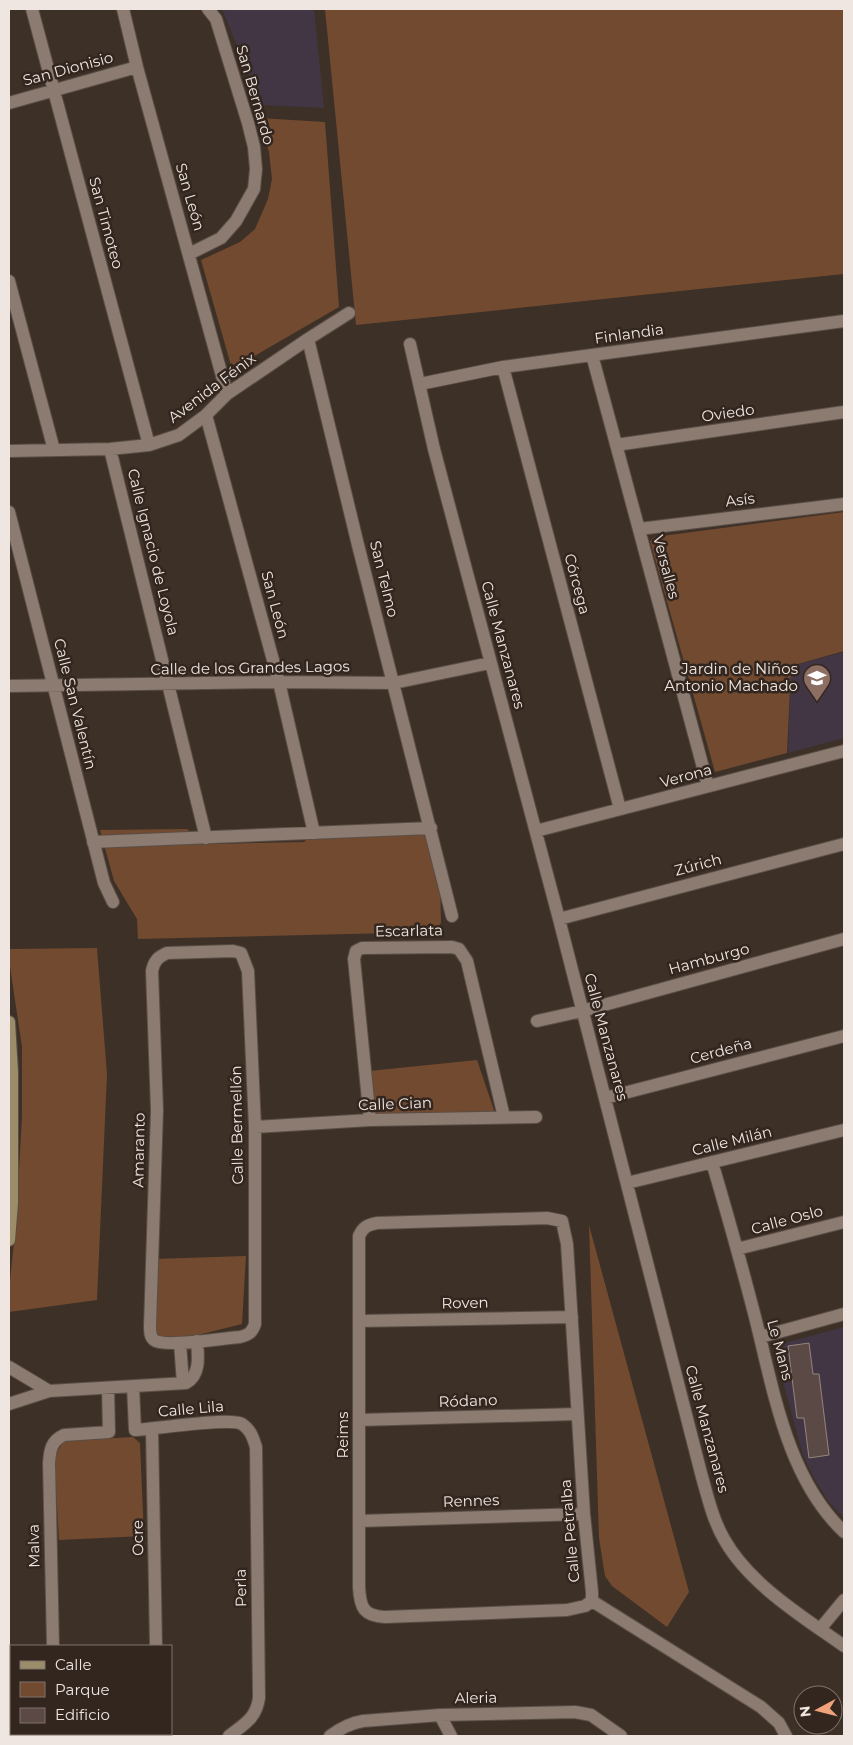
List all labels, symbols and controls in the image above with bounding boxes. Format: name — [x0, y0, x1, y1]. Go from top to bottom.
street label: San Bernardo — [232, 43, 279, 147]
street label: San Dionisio — [21, 47, 115, 90]
street label: San León — [172, 161, 209, 233]
street label: San Timoteo — [85, 175, 128, 271]
street label: Finlandia — [593, 319, 665, 348]
street label: Avenida Fénix — [164, 348, 259, 427]
street label: Oviedo — [700, 399, 756, 426]
street label: Calle Ignacio de Loyola — [124, 467, 183, 637]
street label: Asís — [724, 488, 756, 511]
street label: Versalles — [649, 533, 684, 601]
street label: San Telmo — [366, 539, 403, 619]
street label: Córcega — [560, 551, 595, 616]
street label: San León — [257, 569, 294, 641]
street label: Calle Manzanares — [477, 579, 530, 711]
street label: Calle San Valentín — [50, 636, 101, 771]
street label: Calle de los Grandes Lagos — [150, 656, 350, 679]
place label: Jardin de Niños Antonio Machado — [664, 659, 798, 695]
school or university icon: Jardin de Niños Antonio Machado — [802, 663, 832, 702]
street label: Verona — [658, 759, 714, 792]
street label: Zúrich — [672, 849, 724, 880]
street label: Escarlata — [375, 920, 443, 941]
street label: Hamburgo — [666, 939, 751, 978]
street label: Calle Manzanares — [580, 971, 633, 1103]
street label: Cerdeña — [688, 1033, 754, 1068]
street label: Calle Bermellón — [226, 1065, 247, 1185]
street label: Calle Cian — [358, 1093, 432, 1114]
street label: Amaranto — [128, 1112, 149, 1188]
street label: Calle Milán — [690, 1121, 774, 1160]
street label: Calle Oslo — [749, 1201, 825, 1238]
street label: Roven — [441, 1293, 489, 1312]
street label: Le Mans — [763, 1317, 798, 1382]
street label: Calle Manzanares — [681, 1363, 734, 1495]
street label: Ródano — [438, 1390, 498, 1411]
street label: Calle Lila — [157, 1396, 225, 1421]
street label: Reims — [333, 1411, 352, 1459]
street label: Calle Petralba — [556, 1479, 583, 1583]
street label: Rennes — [442, 1490, 500, 1511]
street label: Ocre — [128, 1520, 147, 1556]
street label: Malva — [24, 1524, 43, 1568]
street label: Perla — [231, 1569, 250, 1607]
legend — [10, 1645, 172, 1735]
text: Calle — [55, 1655, 92, 1674]
text: Parque — [55, 1680, 110, 1699]
north arrow — [793, 1685, 843, 1735]
street label: Aleria — [455, 1688, 497, 1707]
text: Edificio — [55, 1705, 110, 1724]
text: N — [795, 1705, 815, 1718]

